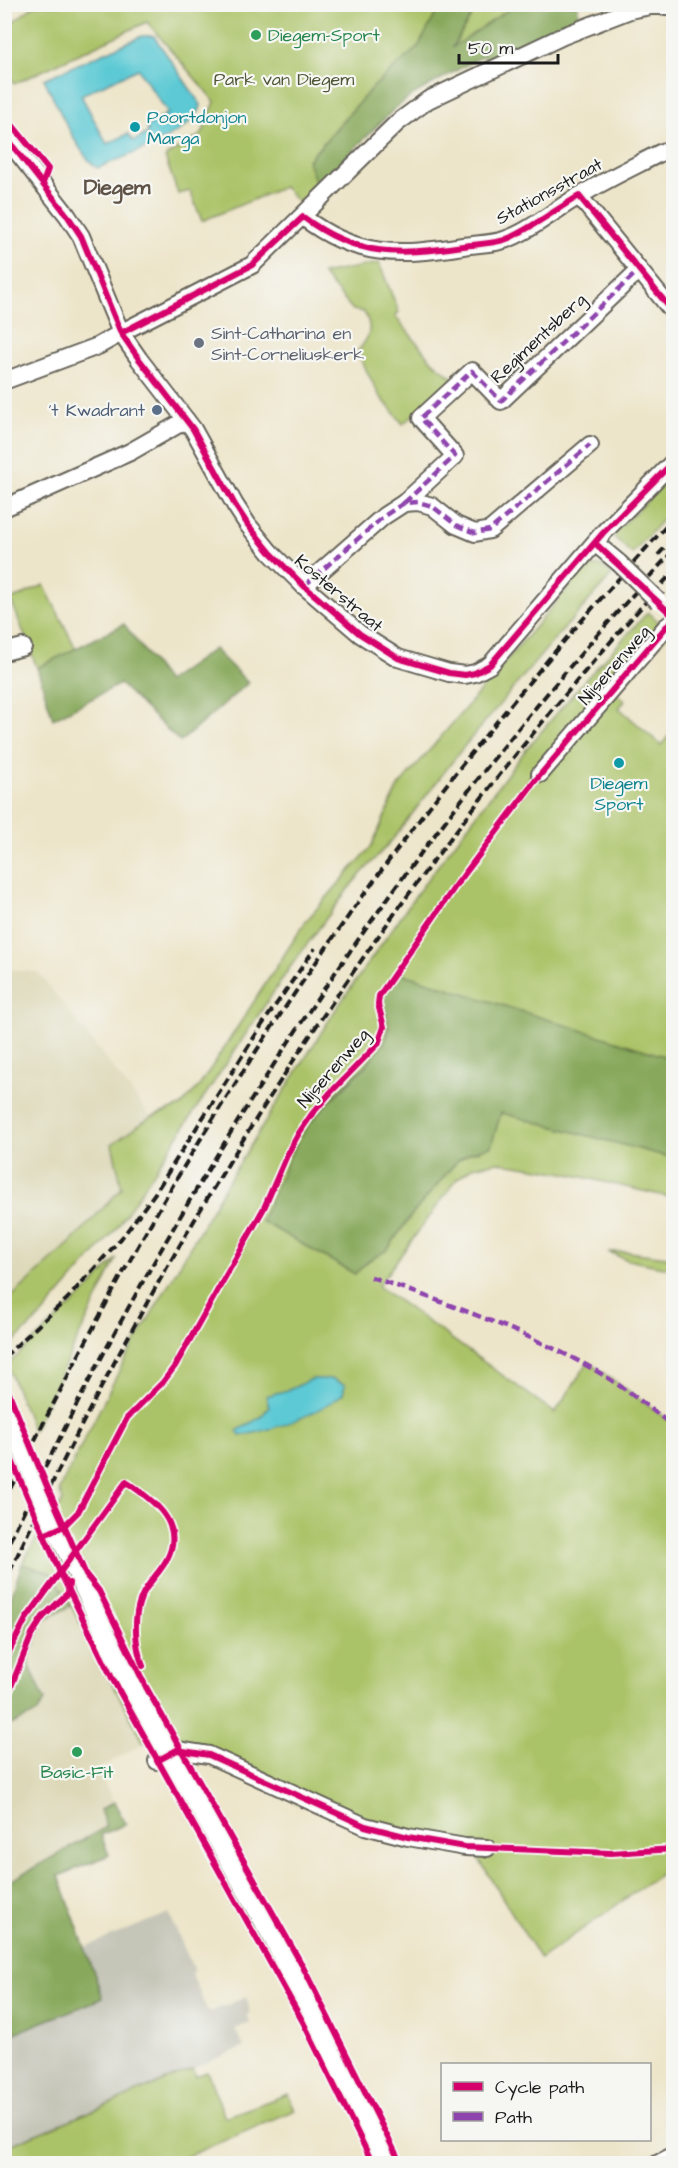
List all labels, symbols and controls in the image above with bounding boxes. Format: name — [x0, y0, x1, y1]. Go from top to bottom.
place label: Diegem-Sport — [268, 23, 380, 49]
scale bar — [459, 27, 558, 65]
marker: Diegem-Sport — [249, 28, 263, 42]
text: 50 m — [468, 36, 513, 61]
park label: Park van Diegem — [214, 67, 354, 93]
place label: Poortdonjon Marga — [147, 105, 247, 152]
marker: Poortdonjon Marga — [128, 120, 142, 134]
street label: Stationsstraat — [492, 152, 608, 231]
district label: Diegem — [84, 173, 151, 204]
street label: Regimentsberg — [485, 287, 592, 390]
place label: Sint-Catharina en Sint-Corneliuskerk — [211, 321, 364, 367]
marker: Sint-Catharina en Sint-Corneliuskerk — [192, 336, 206, 350]
place label: 't Kwadrant — [48, 398, 146, 423]
marker: 't Kwadrant — [150, 403, 164, 417]
street label: Kosterstraat — [289, 549, 389, 638]
street label: Nijserenweg — [573, 620, 657, 711]
marker: Diegem Sport — [612, 756, 626, 770]
place label: Diegem Sport — [590, 771, 648, 817]
street label: Nijserenweg — [292, 1023, 376, 1114]
marker: Basic-Fit — [70, 1745, 84, 1759]
place label: Basic-Fit — [40, 1760, 114, 1785]
legend — [441, 2063, 651, 2141]
text: Cycle path — [495, 2075, 584, 2101]
text: Path — [495, 2105, 532, 2130]

